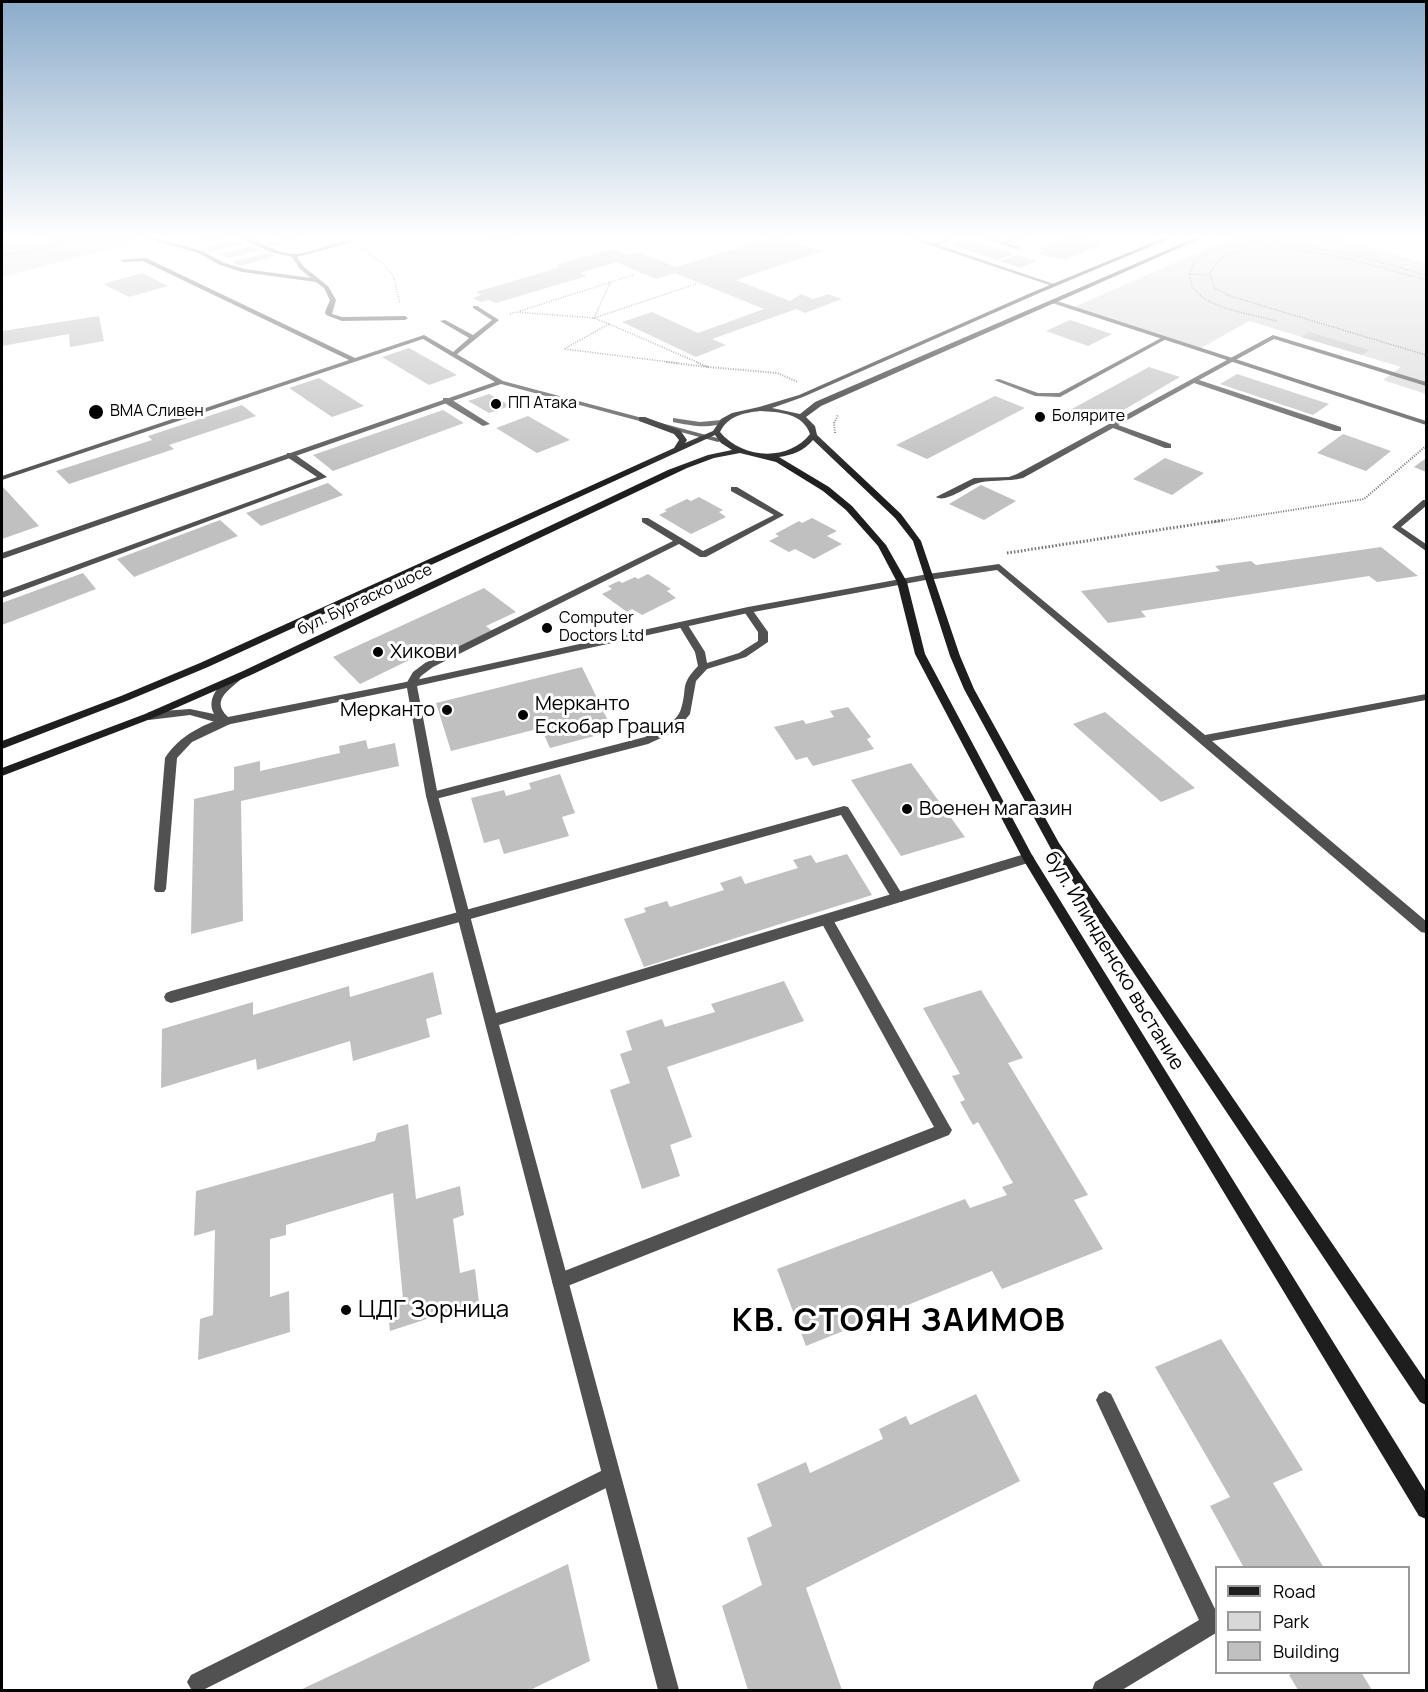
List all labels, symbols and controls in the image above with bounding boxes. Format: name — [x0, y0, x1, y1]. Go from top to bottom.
place label: ПП Атака — [508, 394, 577, 414]
marker: ПП Атака — [489, 397, 503, 411]
place label: ВМА Сливен — [110, 402, 204, 422]
marker: ВМА Сливен — [87, 403, 105, 421]
place label: Болярите — [1052, 407, 1125, 427]
marker: Болярите — [1033, 410, 1047, 424]
street label: бул. Бургаско шосе — [295, 560, 435, 640]
place label: Computer Doctors Ltd — [559, 609, 644, 647]
marker: Computer Doctors Ltd — [540, 621, 554, 635]
place label: Хикови — [390, 640, 457, 664]
marker: Хикови — [371, 645, 385, 659]
place label: Мерканто Ескобар Грация — [535, 692, 685, 739]
place label: Мерканто — [340, 698, 435, 722]
marker: Мерканто — [440, 703, 454, 717]
marker: Мерканто Ескобар Грация — [516, 708, 530, 722]
place label: Военен магазин — [919, 797, 1072, 821]
marker: Военен магазин — [900, 802, 914, 816]
street label: бул. Илинденско въстание — [1039, 847, 1189, 1075]
place label: ЦДГ Зорница — [358, 1296, 509, 1324]
marker: ЦДГ Зорница — [339, 1303, 353, 1317]
district label: КВ. СТОЯН ЗАИМОВ — [732, 1303, 1066, 1341]
legend — [1215, 1566, 1410, 1674]
text: Road — [1273, 1579, 1316, 1603]
text: Park — [1273, 1609, 1309, 1633]
text: Building — [1273, 1639, 1339, 1663]

